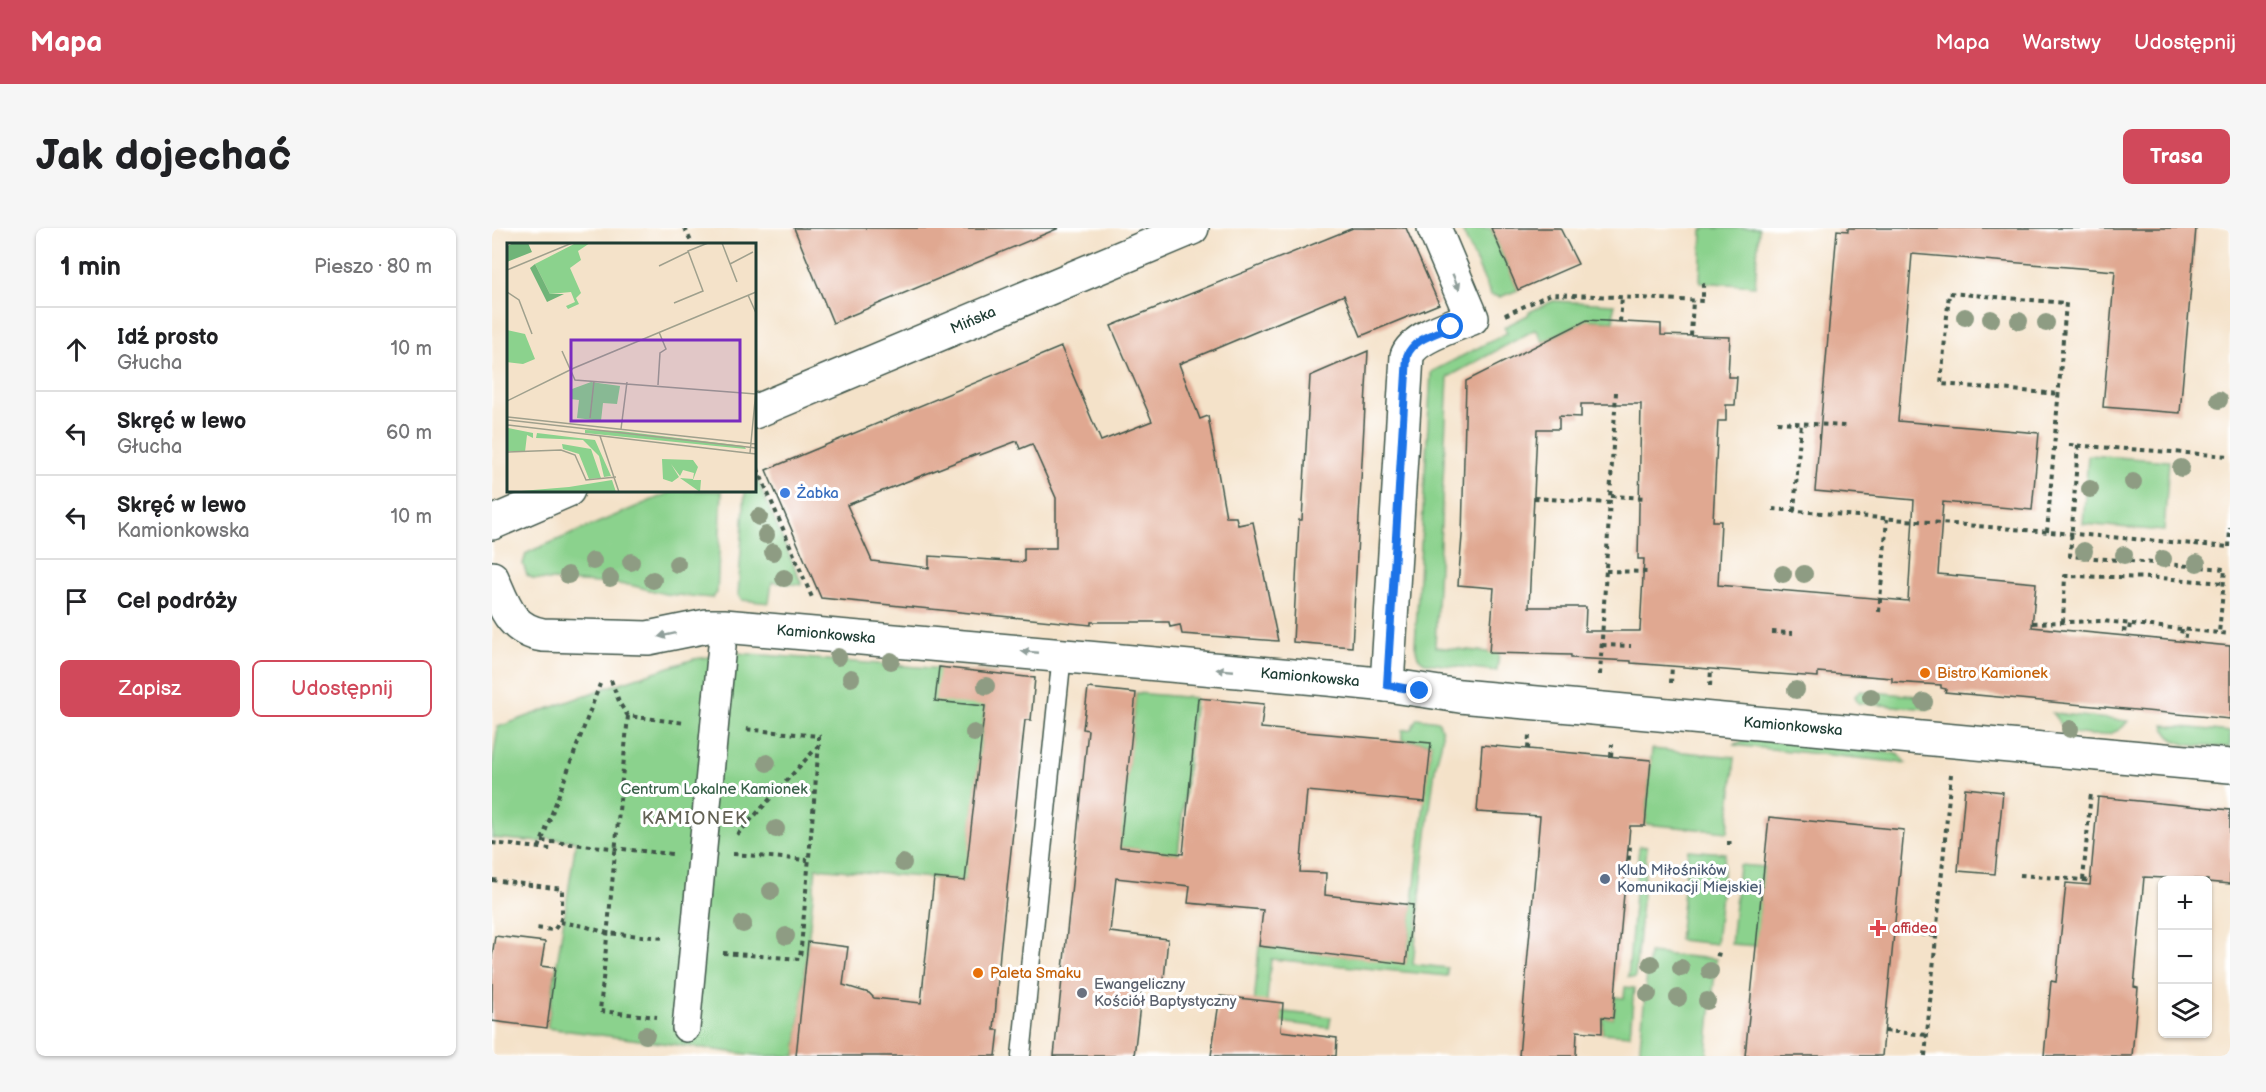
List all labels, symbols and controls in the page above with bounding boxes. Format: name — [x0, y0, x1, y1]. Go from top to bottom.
text: Mapa — [30, 26, 102, 59]
text: Mapa — [1936, 30, 1990, 55]
text: Warstwy — [2023, 30, 2101, 55]
text: Udostępnij — [2134, 30, 2236, 55]
button: Trasa — [2123, 129, 2230, 184]
text: Jak dojechać — [36, 131, 291, 182]
inset map — [507, 243, 756, 492]
text: 1 min — [60, 252, 121, 283]
text: Pieszo · 80 m — [314, 255, 432, 279]
one-way arrow — [1452, 273, 1462, 291]
street label: Mińska — [948, 302, 999, 339]
route start — [1437, 313, 1463, 339]
text: Idź prosto — [117, 324, 219, 351]
icon: ahead — [60, 333, 93, 366]
text: 10 m — [391, 337, 432, 361]
text: Głucha — [117, 351, 182, 375]
text: Skręć w lewo — [117, 408, 246, 435]
icon: left — [60, 417, 93, 450]
text: 60 m — [386, 421, 432, 445]
text: Głucha — [117, 435, 182, 459]
place label: Żabka — [796, 484, 839, 503]
marker: Żabka — [778, 486, 792, 500]
text: Skręć w lewo — [117, 492, 246, 519]
icon: left — [60, 501, 93, 534]
text: 10 m — [391, 505, 432, 529]
text: Kamionkowska — [117, 519, 250, 543]
icon: arrive — [60, 585, 93, 618]
text: Cel podróży — [117, 588, 237, 615]
street label: Kamionkowska — [776, 621, 876, 648]
one-way arrow — [657, 630, 676, 640]
one-way arrow — [1021, 647, 1040, 657]
button: Zapisz — [60, 660, 240, 717]
button: Udostępnij — [252, 660, 432, 717]
street label: Kamionkowska — [1260, 664, 1360, 691]
place label: Bistro Kamionek — [1937, 664, 2048, 683]
one-way arrow — [1215, 665, 1234, 674]
marker: Bistro Kamionek — [1918, 666, 1932, 680]
route end — [1406, 677, 1432, 703]
street label: Kamionkowska — [1743, 713, 1843, 740]
park label: Centrum Lokalne Kamionek — [620, 780, 808, 799]
district label: KAMIONEK — [642, 808, 748, 829]
place label: Klub Miłośników Komunikacji Miejskiej — [1617, 861, 1762, 897]
marker: Klub Miłośników Komunikacji Miejskiej — [1598, 872, 1612, 886]
map controls — [2158, 876, 2212, 1038]
button: + — [2158, 876, 2212, 930]
marker: affidea — [1869, 919, 1887, 937]
place label: affidea — [1892, 919, 1937, 938]
button: − — [2158, 930, 2212, 984]
place label: Paleta Smaku — [990, 964, 1081, 983]
marker: Paleta Smaku — [971, 966, 985, 980]
place label: Ewangeliczny Kościół Baptystyczny — [1094, 975, 1237, 1011]
button: layers — [2158, 984, 2212, 1038]
marker: Ewangeliczny Kościół Baptystyczny — [1075, 986, 1089, 1000]

